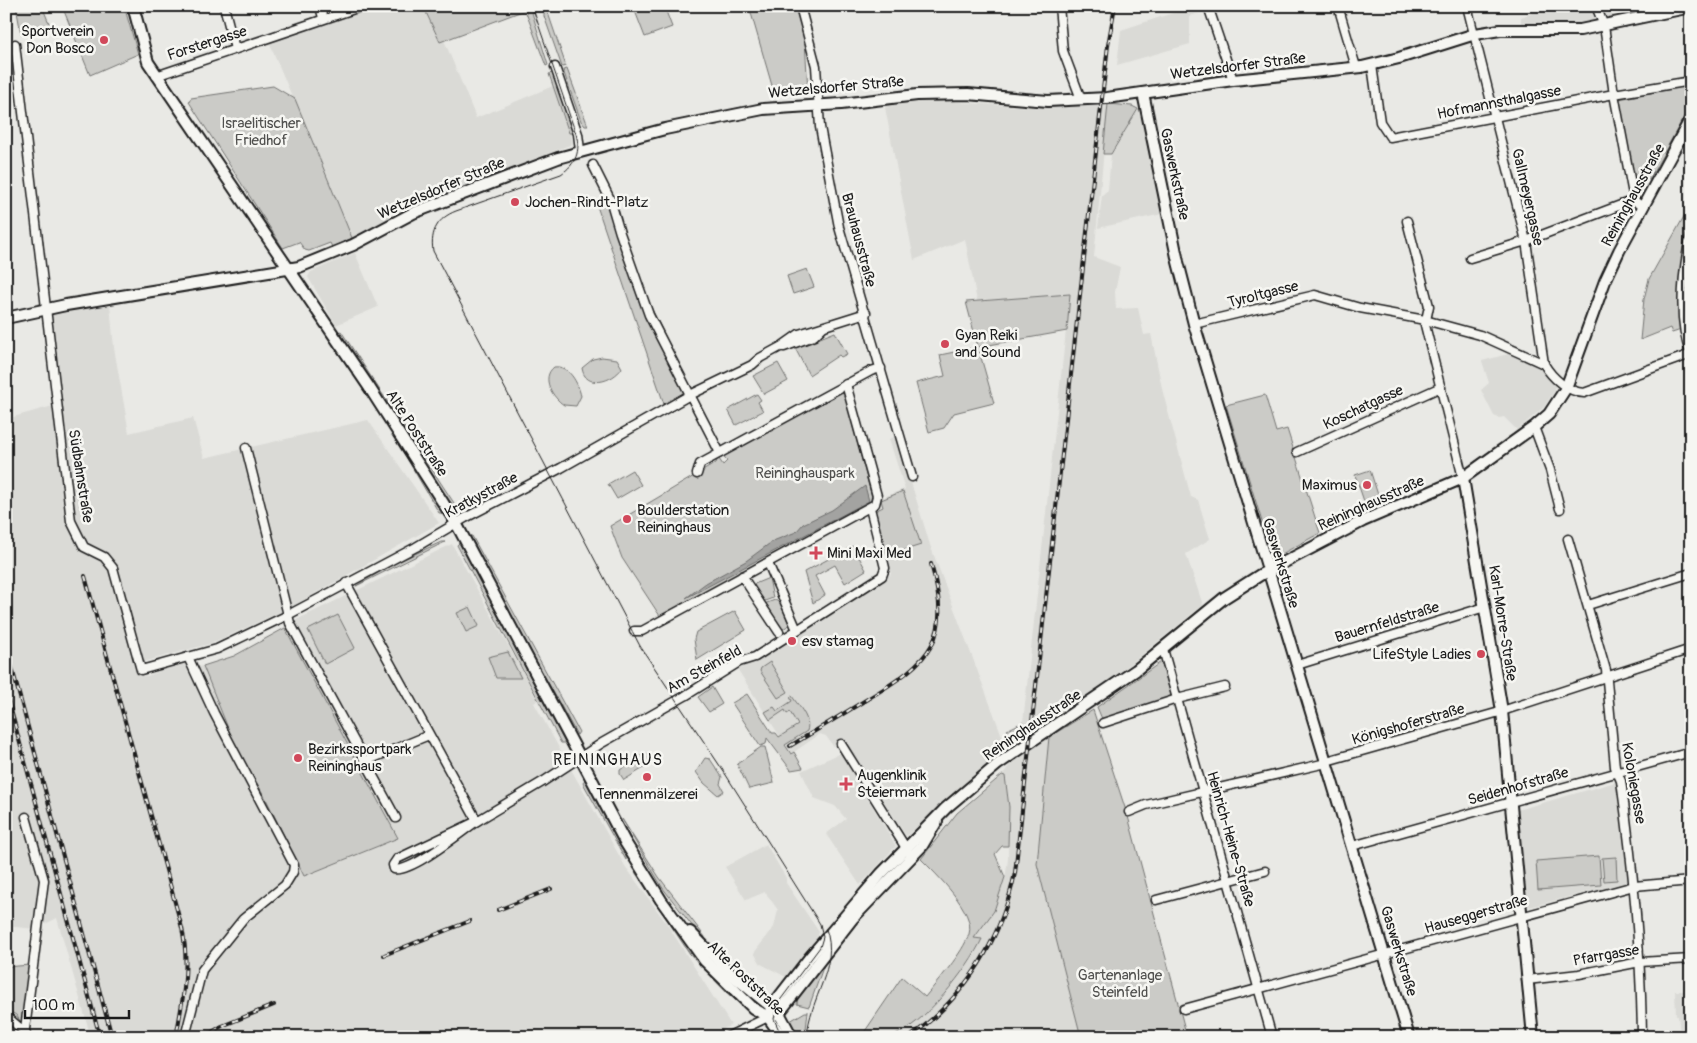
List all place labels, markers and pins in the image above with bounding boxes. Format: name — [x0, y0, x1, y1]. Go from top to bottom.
place label: Sportverein Don Bosco — [21, 22, 94, 58]
marker: Sportverein Don Bosco — [98, 34, 110, 46]
place label: Jochen-Rindt-Platz — [525, 193, 648, 212]
marker: Jochen-Rindt-Platz — [509, 196, 521, 208]
place label: Gyan Reiki and Sound — [955, 326, 1021, 362]
marker: Gyan Reiki and Sound — [939, 338, 951, 350]
place label: Maximus — [1302, 476, 1357, 495]
marker: Maximus — [1361, 479, 1373, 491]
place label: Boulderstation Reininghaus — [637, 501, 729, 537]
marker: Boulderstation Reininghaus — [621, 513, 633, 525]
place label: Mini Maxi Med — [827, 544, 911, 563]
marker: Mini Maxi Med — [809, 546, 823, 560]
place label: esv stamag — [802, 632, 874, 651]
marker: esv stamag — [786, 635, 798, 647]
place label: LifeStyle Ladies — [1372, 645, 1471, 664]
marker: LifeStyle Ladies — [1475, 648, 1487, 660]
place label: Bezirkssportpark Reininghaus — [308, 740, 412, 776]
marker: Bezirkssportpark Reininghaus — [292, 752, 304, 764]
place label: Augenklinik Steiermark — [857, 766, 927, 802]
marker: Tennenmälzerei — [641, 771, 653, 783]
marker: Augenklinik Steiermark — [839, 777, 853, 791]
place label: Tennenmälzerei — [596, 785, 698, 804]

